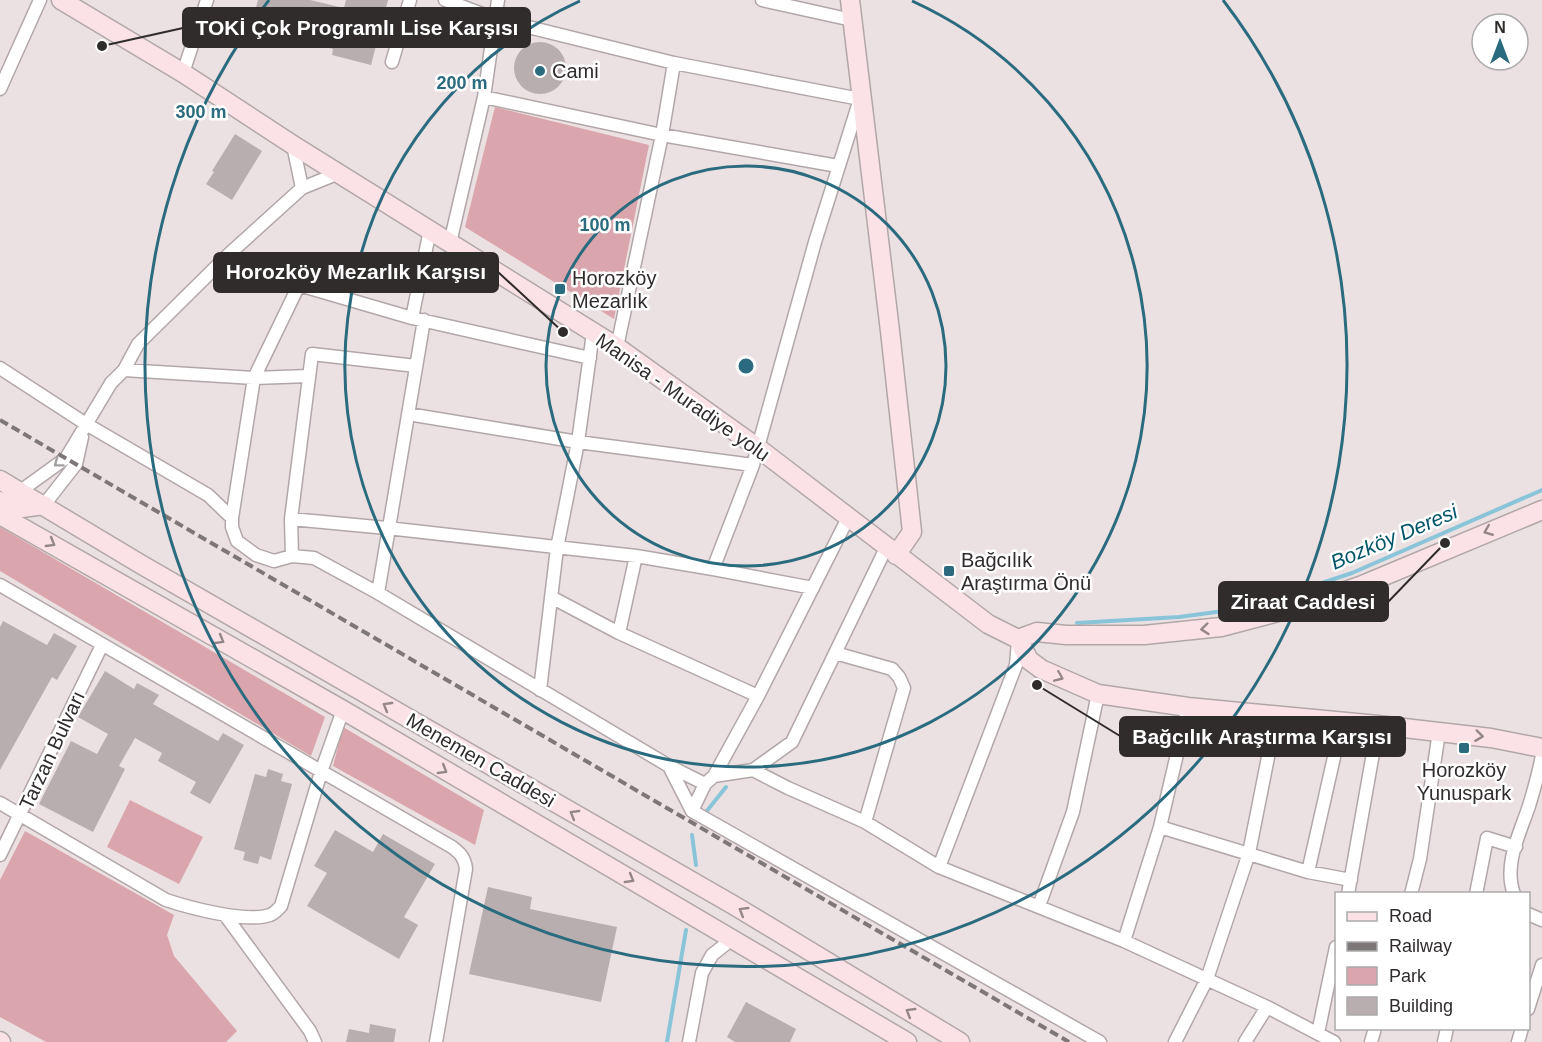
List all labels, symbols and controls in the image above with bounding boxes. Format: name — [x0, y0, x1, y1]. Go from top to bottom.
callout: TOKİ Çok Programlı Lise Karşısı — [183, 8, 530, 47]
north arrow — [1470, 12, 1530, 72]
text: TOKİ Çok Programlı Lise Karşısı — [196, 16, 518, 39]
text: N — [1494, 19, 1506, 36]
place label: Cami — [552, 60, 599, 82]
marker: Cami — [533, 64, 547, 78]
text: 200 m — [436, 73, 488, 93]
text: 300 m — [175, 102, 227, 122]
text: 100 m — [579, 215, 631, 235]
callout: Horozköy Mezarlık Karşısı — [214, 253, 498, 292]
text: Horozköy Mezarlık Karşısı — [226, 260, 486, 283]
place label: Horozköy Mezarlık — [572, 267, 656, 312]
marker: Horozköy Mezarlık — [553, 282, 567, 296]
street label: Manisa - Muradiye yolu — [592, 329, 774, 465]
centre of rings — [736, 356, 756, 376]
one-way arrow — [54, 456, 65, 467]
water label: Bozköy Deresi — [1327, 499, 1462, 574]
one-way arrow — [1483, 524, 1494, 536]
one-way arrow — [45, 536, 55, 548]
place label: Bağcılık Araştırma Önü — [961, 549, 1091, 594]
marker: Bağcılık Araştırma Önü — [942, 564, 956, 578]
callout: Ziraat Caddesi — [1219, 582, 1388, 621]
text: Ziraat Caddesi — [1231, 590, 1375, 613]
one-way arrow — [1200, 622, 1209, 635]
one-way arrow — [214, 633, 224, 644]
one-way arrow — [1052, 670, 1063, 682]
street label: Tarzan Bulvarı — [15, 687, 89, 813]
one-way arrow — [383, 701, 393, 713]
street label: Menemen Caddesi — [403, 709, 559, 811]
callout: Bağcılık Araştırma Karşısı — [1120, 717, 1405, 756]
text: Bağcılık Araştırma Karşısı — [1132, 725, 1392, 748]
one-way arrow — [1474, 730, 1484, 742]
marker: Horozköy Yunuspark — [1457, 741, 1471, 755]
place label: Horozköy Yunuspark — [1417, 759, 1512, 804]
one-way arrow — [437, 762, 447, 774]
one-way arrow — [570, 809, 580, 821]
one-way arrow — [624, 872, 634, 883]
legend — [1335, 892, 1530, 1030]
text: Road — [1389, 906, 1432, 926]
one-way arrow — [739, 907, 749, 919]
text: Railway — [1389, 936, 1452, 956]
text: Park — [1389, 966, 1427, 986]
text: Building — [1389, 996, 1453, 1016]
one-way arrow — [906, 1008, 916, 1019]

